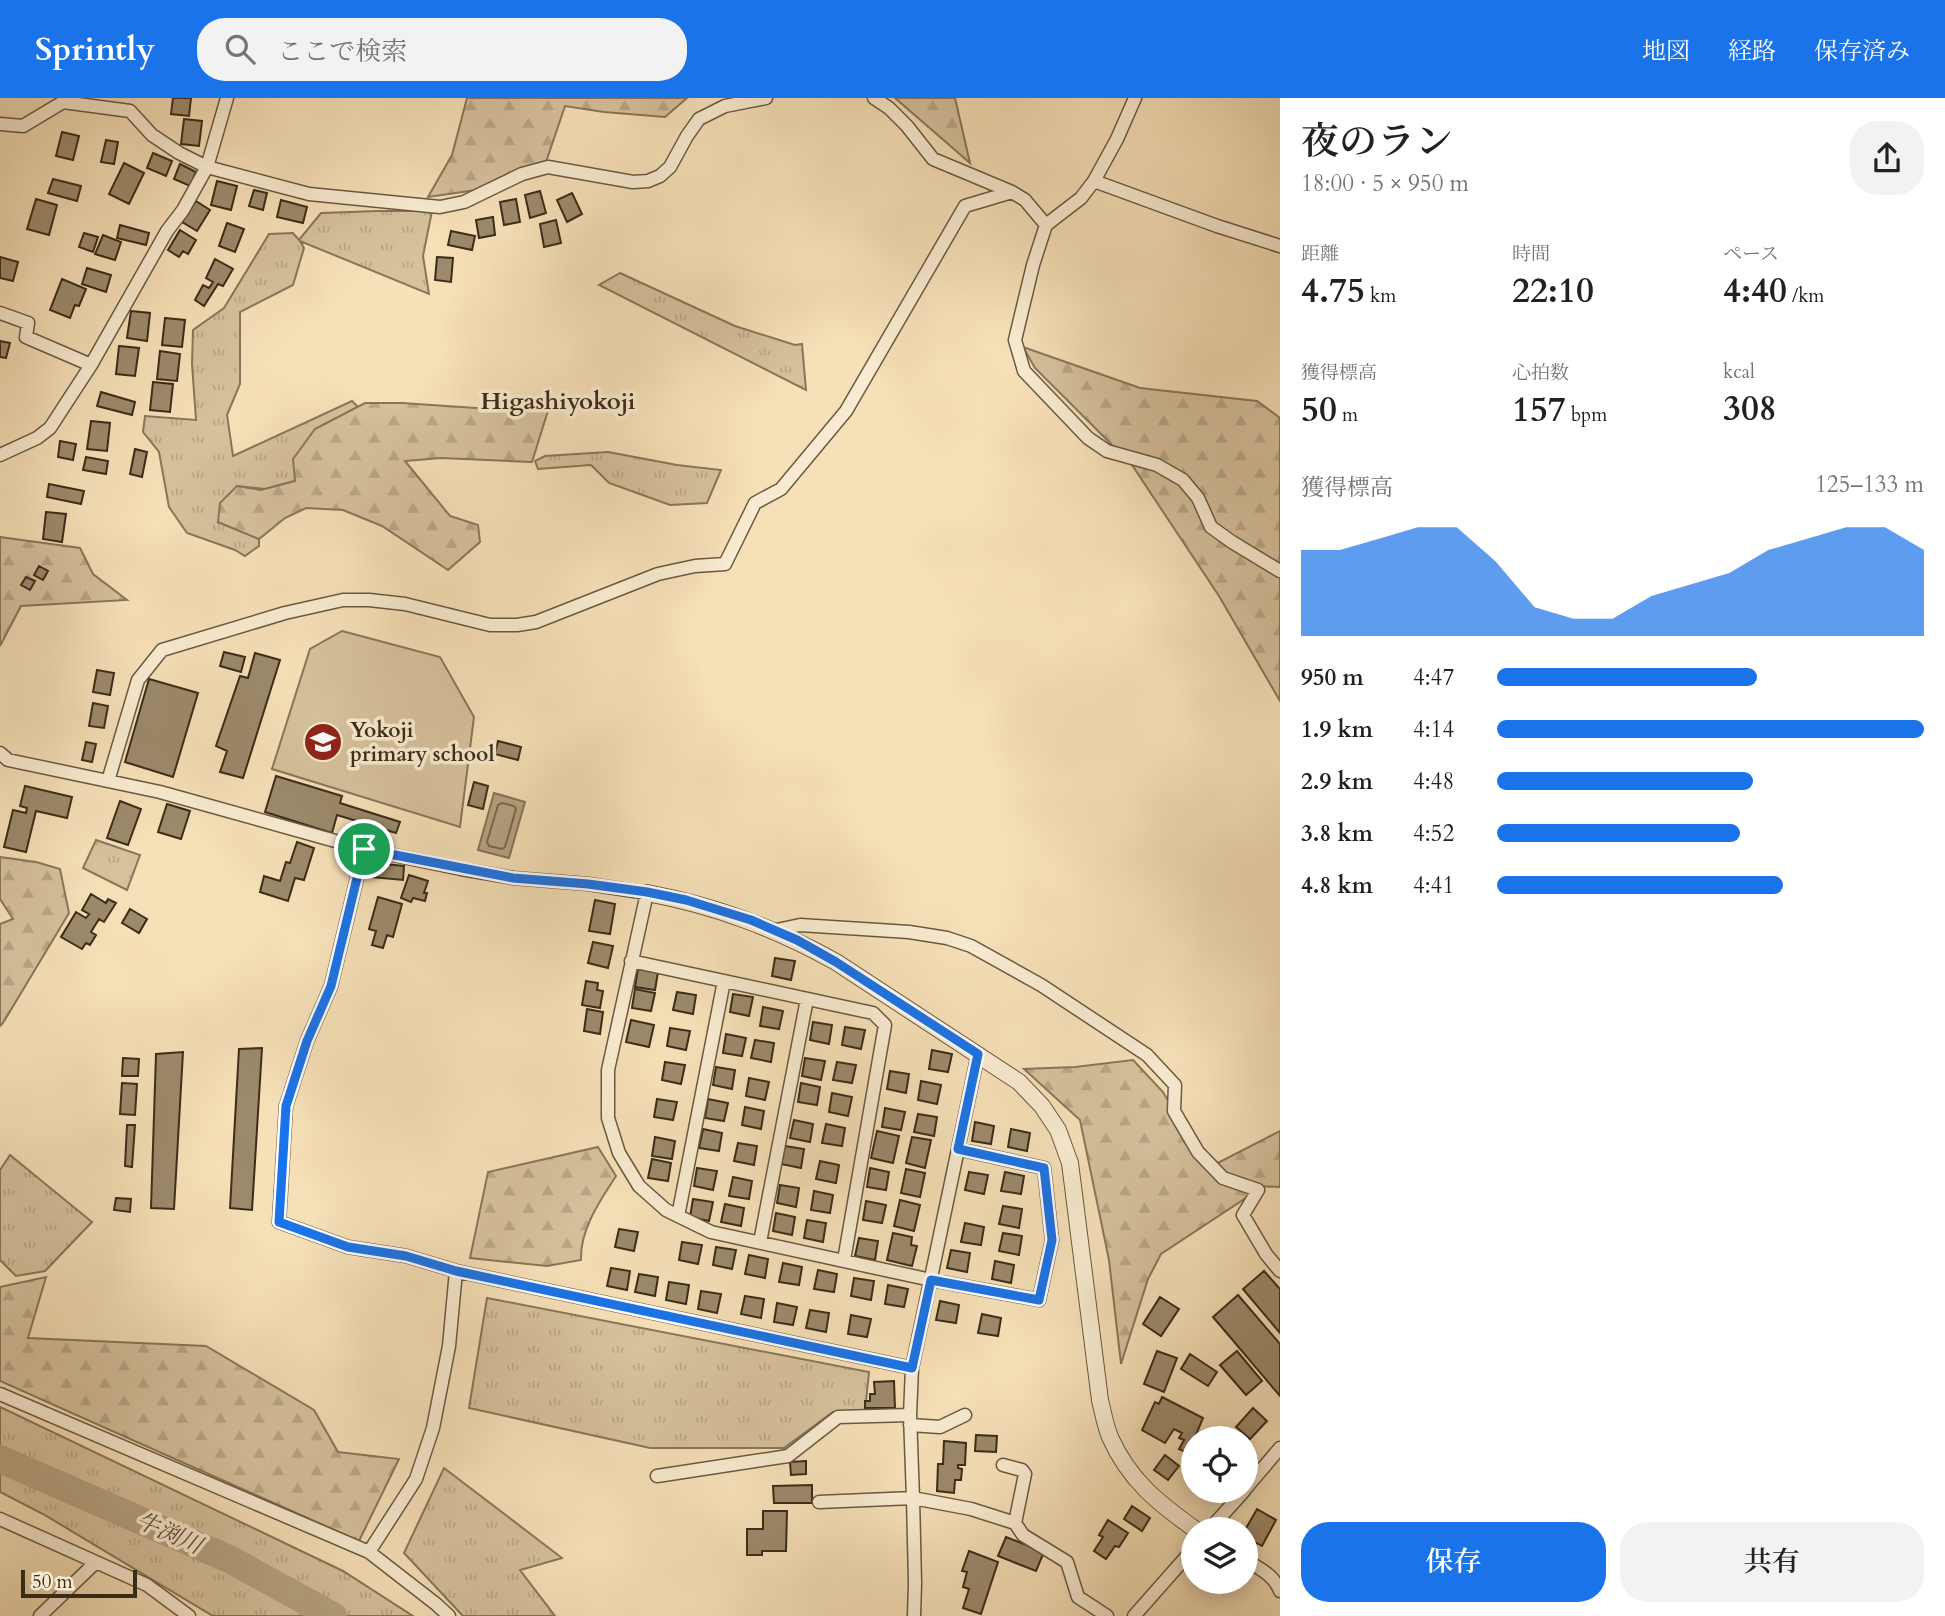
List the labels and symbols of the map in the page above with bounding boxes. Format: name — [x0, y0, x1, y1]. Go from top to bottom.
district label: Higashiyokoji — [480, 385, 636, 418]
place label: Yokoji primary school — [350, 716, 495, 769]
school or university icon: Yokoji primary school — [302, 721, 344, 763]
pin — [334, 819, 394, 879]
water label: 牛渕川 — [131, 1505, 210, 1562]
scale bar — [21, 1567, 136, 1599]

